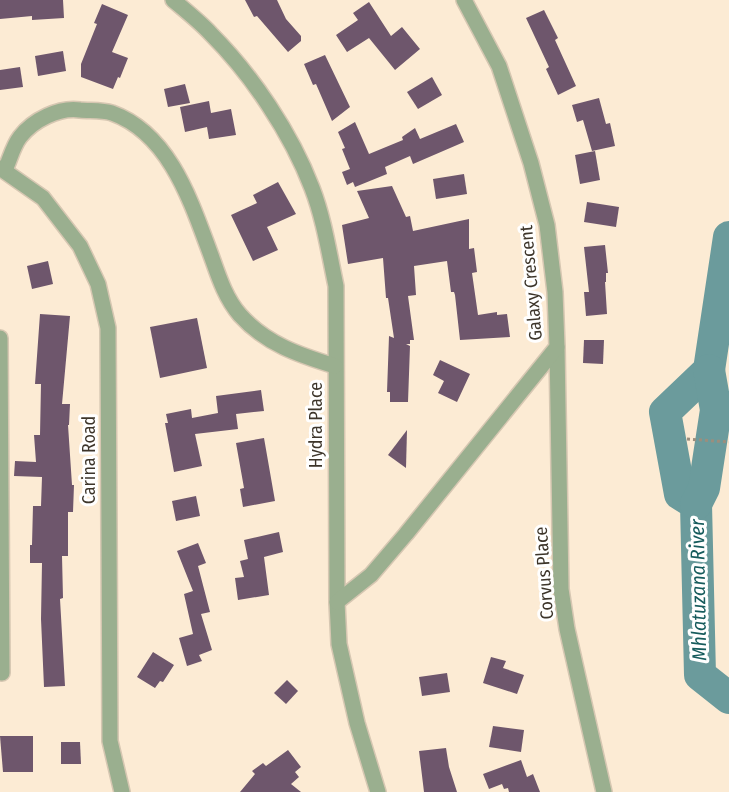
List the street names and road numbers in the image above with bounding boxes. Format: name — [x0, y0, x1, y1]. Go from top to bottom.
street label: Galaxy Crescent — [515, 224, 547, 341]
street label: Hydra Place — [305, 382, 327, 468]
street label: Carina Road — [78, 416, 100, 504]
street label: Corvus Place — [530, 526, 558, 620]

